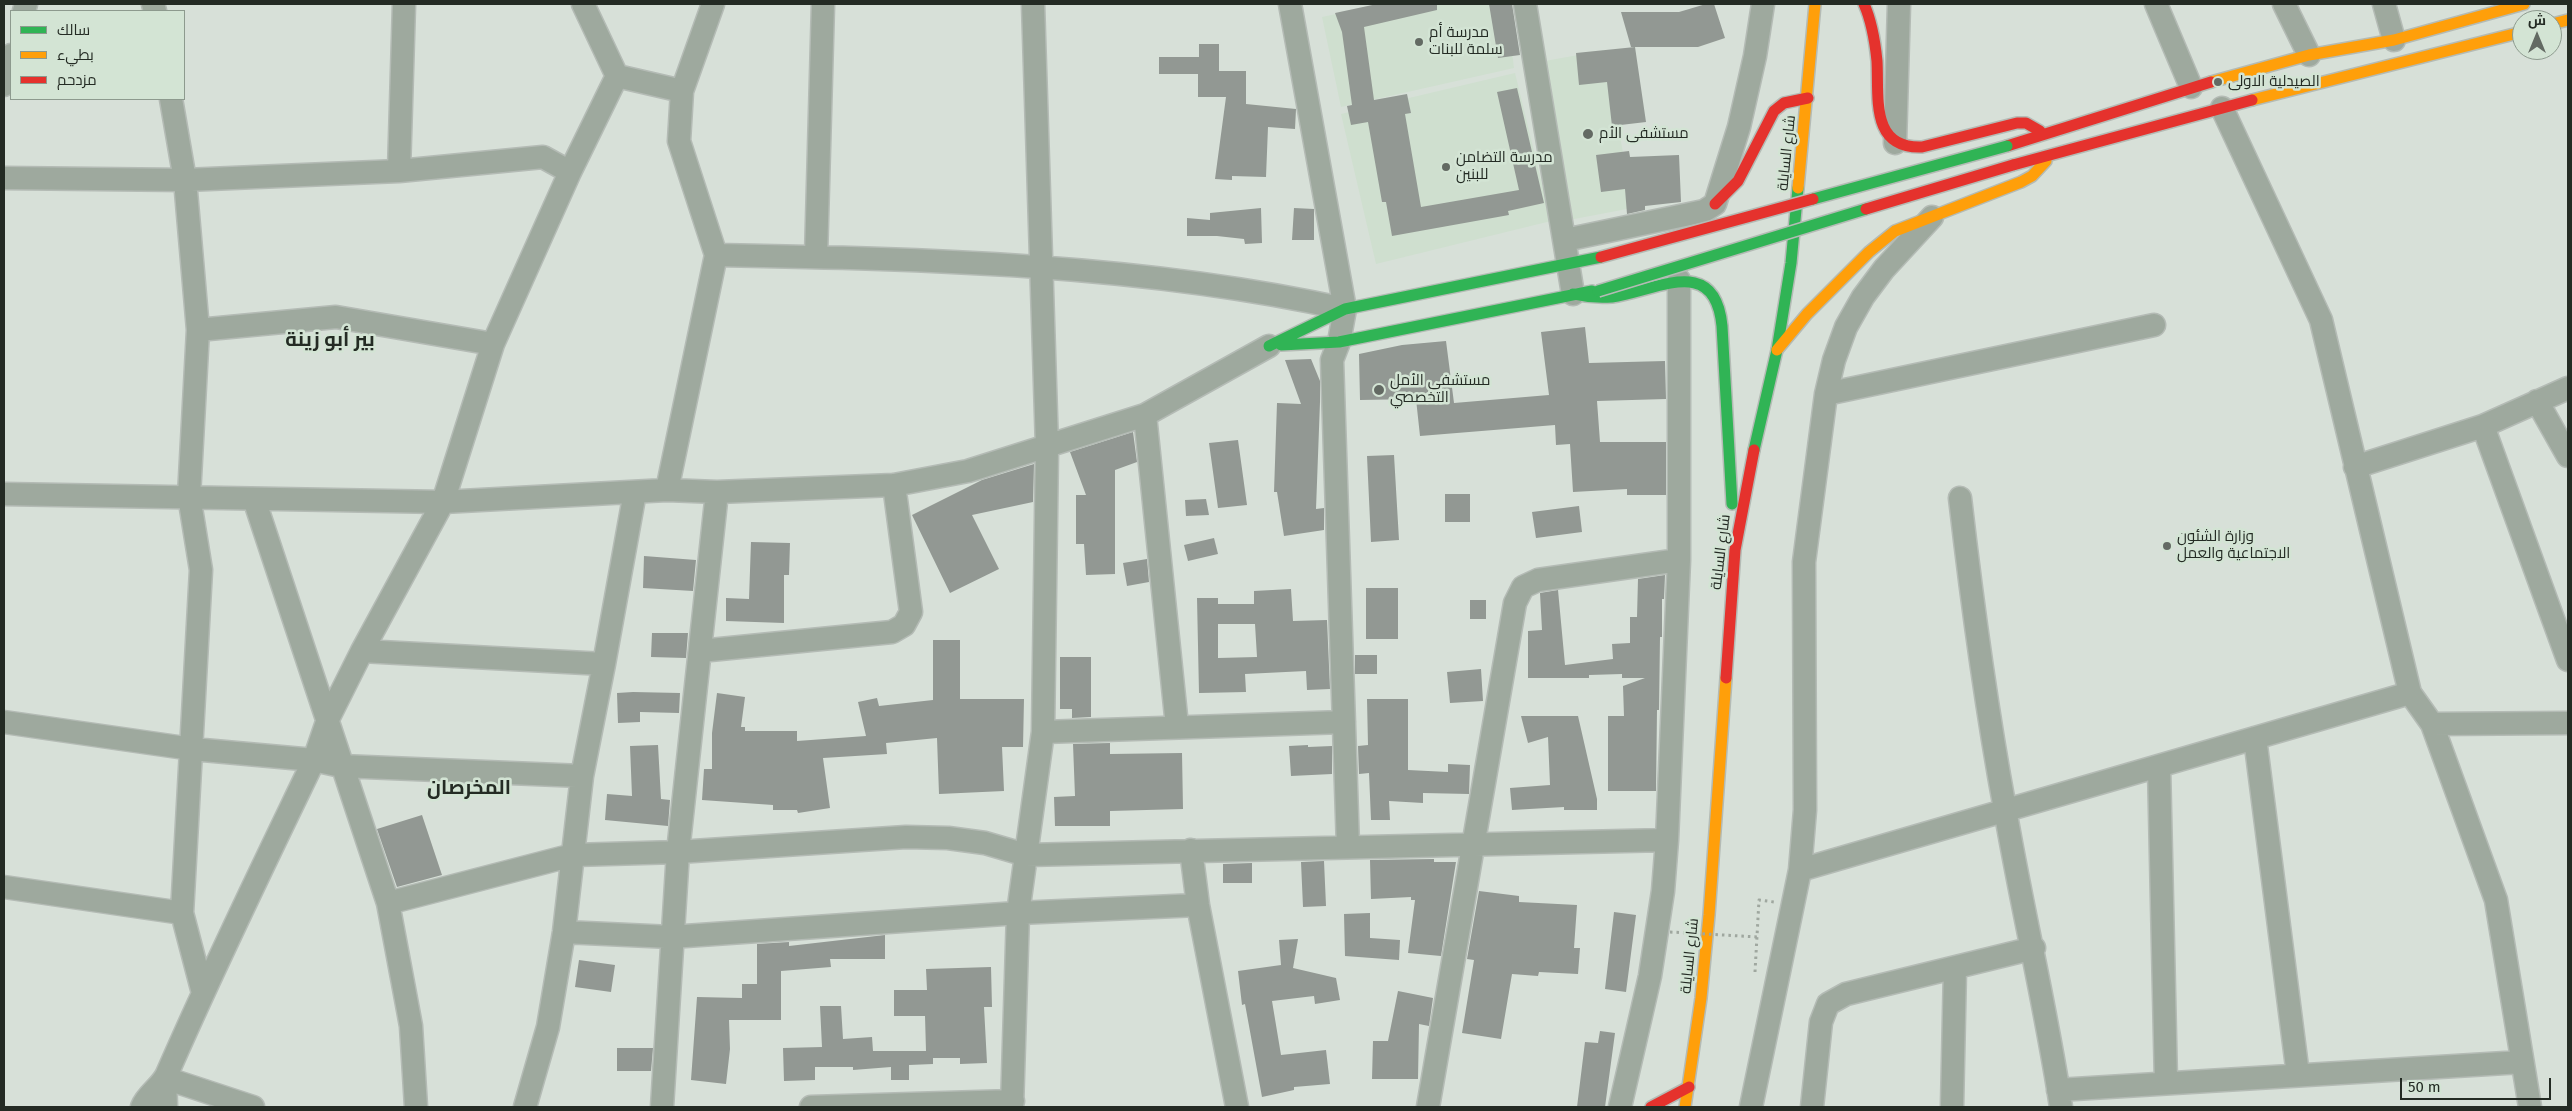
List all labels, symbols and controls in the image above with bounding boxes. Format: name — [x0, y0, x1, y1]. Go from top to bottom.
legend — [10, 10, 185, 100]
north arrow — [2512, 10, 2562, 60]
text: ش — [2528, 12, 2546, 29]
text: سالك — [57, 21, 90, 39]
place label: مدرسة أم سلمة للبنات — [1429, 24, 1503, 59]
marker: مدرسة أم سلمة للبنات — [1413, 36, 1425, 48]
text: بطيء — [57, 46, 94, 64]
text: مزدحم — [57, 71, 97, 89]
place label: الصيدلية الاولى — [2228, 73, 2320, 91]
marker: الصيدلية الاولى — [2212, 76, 2224, 88]
street label: شارع السايلة — [1774, 114, 1800, 192]
place label: مستشفى الأم — [1599, 125, 1689, 143]
marker: مستشفى الأم — [1581, 127, 1595, 141]
place label: مدرسة التضامن للبنين — [1456, 149, 1553, 184]
marker: مدرسة التضامن للبنين — [1440, 161, 1452, 173]
district label: بير أبو زينة — [285, 328, 375, 352]
place label: مستشفى الأمل التخصصي — [1390, 372, 1490, 407]
marker: مستشفى الأمل التخصصي — [1372, 383, 1386, 397]
street label: شارع السايلة — [1707, 513, 1735, 591]
place label: وزارة الشئون الاجتماعية والعمل — [2177, 528, 2290, 563]
marker: وزارة الشئون الاجتماعية والعمل — [2161, 540, 2173, 552]
district label: المخرصان — [427, 776, 511, 800]
street label: شارع السايلة — [1677, 917, 1703, 995]
scale bar — [2402, 1068, 2553, 1100]
text: 50 m — [2408, 1078, 2441, 1096]

